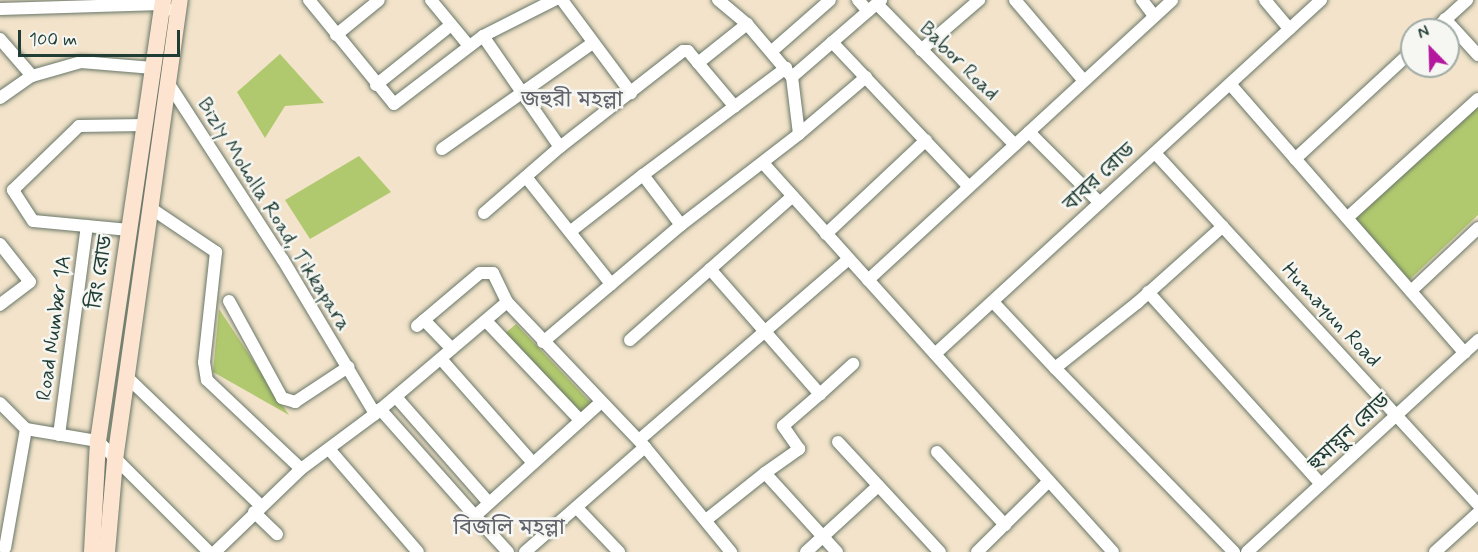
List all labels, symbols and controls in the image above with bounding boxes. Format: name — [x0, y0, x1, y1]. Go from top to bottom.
street label: Babor Road — [914, 16, 1004, 106]
scale bar — [21, 18, 183, 56]
north arrow — [1400, 18, 1460, 78]
text: N — [1415, 21, 1433, 45]
text: 100 m — [29, 28, 77, 52]
district label: জহুরী মহল্লা — [521, 88, 623, 114]
street label: Bizly Moholla Road, Tikkapara — [194, 97, 354, 331]
street label: বাবর রোড — [1058, 137, 1140, 217]
street label: রিং রোড — [82, 234, 118, 310]
street label: Road Number 1A — [31, 252, 77, 404]
street label: Humayun Road — [1276, 258, 1386, 372]
street label: হুমায়ুন রোড — [1303, 388, 1395, 476]
district label: বিজলি মহল্লা — [453, 516, 565, 542]

